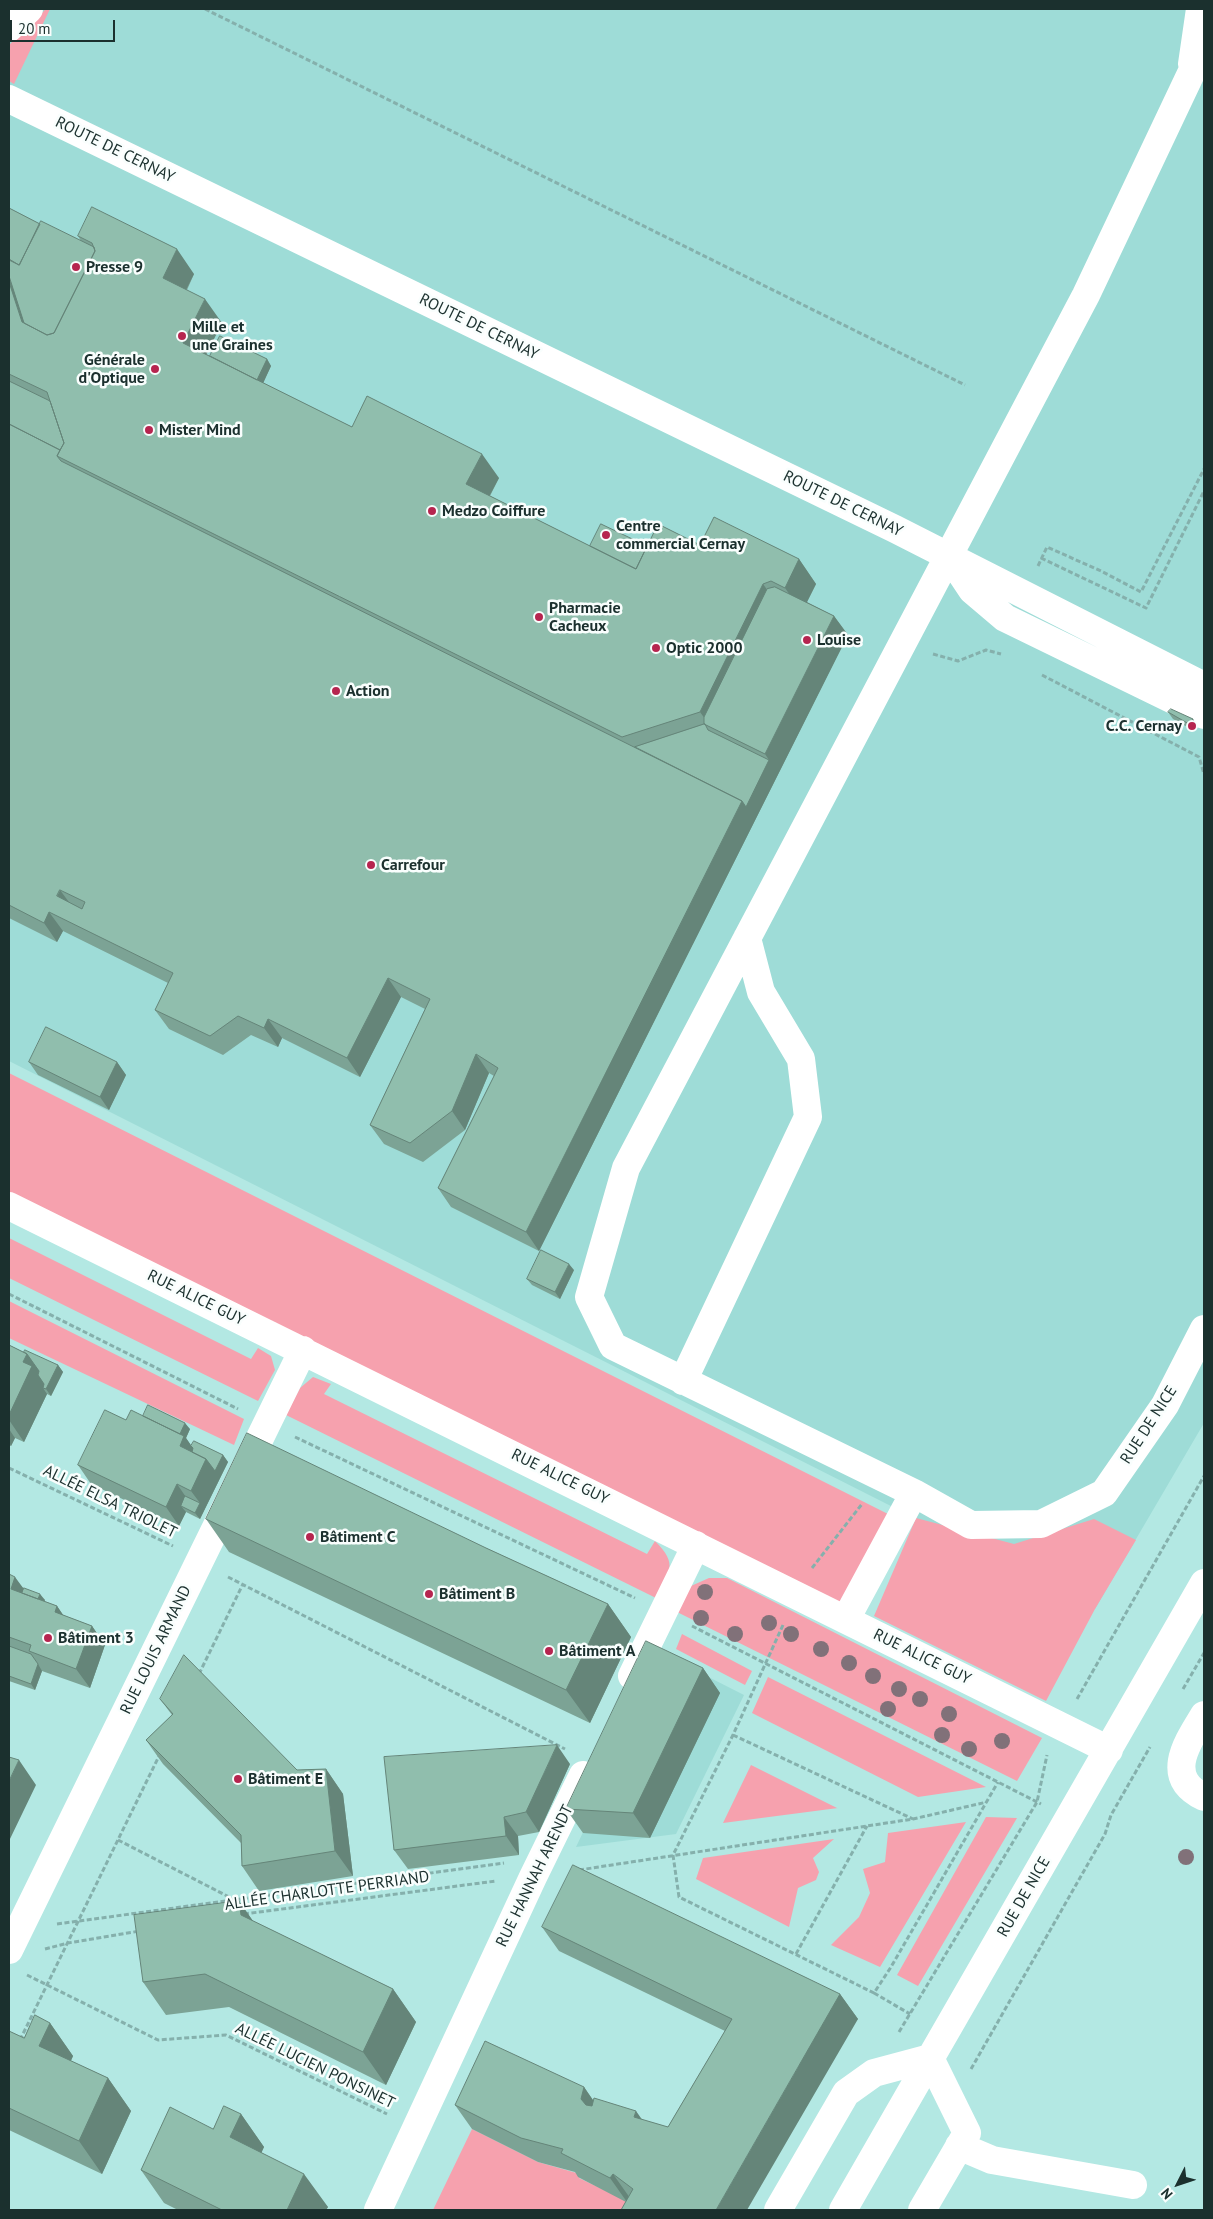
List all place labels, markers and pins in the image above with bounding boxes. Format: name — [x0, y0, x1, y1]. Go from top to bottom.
place label: Presse 9 — [86, 257, 143, 277]
marker: Presse 9 — [70, 261, 82, 273]
place label: Mille et une Graines — [192, 317, 273, 355]
marker: Mille et une Graines — [176, 330, 188, 342]
place label: Générale d'Optique — [78, 350, 145, 388]
marker: Générale d'Optique — [149, 363, 161, 375]
place label: Mister Mind — [159, 420, 241, 440]
marker: Mister Mind — [143, 424, 155, 436]
place label: Medzo Coiffure — [442, 501, 545, 521]
marker: Medzo Coiffure — [426, 505, 438, 517]
place label: Centre commercial Cernay — [616, 516, 745, 554]
marker: Centre commercial Cernay — [600, 529, 612, 541]
place label: Pharmacie Cacheux — [549, 598, 621, 636]
marker: Pharmacie Cacheux — [533, 611, 545, 623]
place label: Louise — [817, 630, 861, 650]
marker: Louise — [801, 634, 813, 646]
place label: Optic 2000 — [666, 638, 743, 658]
marker: Optic 2000 — [650, 642, 662, 654]
place label: Action — [346, 681, 390, 701]
marker: Action — [330, 685, 342, 697]
place label: C.C. Cernay — [1106, 716, 1182, 736]
marker: C.C. Cernay — [1186, 720, 1198, 732]
place label: Carrefour — [381, 855, 445, 875]
marker: Carrefour — [365, 859, 377, 871]
place label: Bâtiment C — [320, 1527, 396, 1547]
marker: Bâtiment C — [304, 1531, 316, 1543]
place label: Bâtiment B — [439, 1584, 515, 1604]
marker: Bâtiment B — [423, 1588, 435, 1600]
place label: Bâtiment 3 — [58, 1628, 134, 1648]
marker: Bâtiment 3 — [42, 1632, 54, 1644]
place label: Bâtiment A — [559, 1641, 635, 1661]
marker: Bâtiment A — [543, 1645, 555, 1657]
place label: Bâtiment E — [248, 1769, 323, 1789]
marker: Bâtiment E — [232, 1773, 244, 1785]

